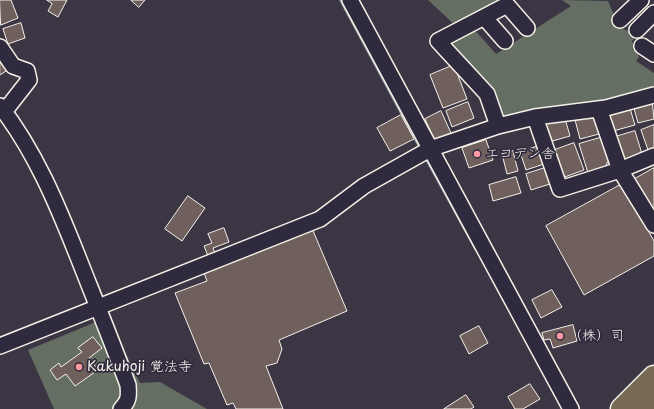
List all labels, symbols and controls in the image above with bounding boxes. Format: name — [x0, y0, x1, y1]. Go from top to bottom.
place label: エコデン舎 — [485, 146, 555, 162]
marker: エコデン舎 — [472, 149, 482, 159]
place label: （株）司 — [568, 328, 624, 344]
marker: （株）司 — [555, 331, 565, 341]
place label: Kakuhoji 覚法寺 — [87, 359, 192, 375]
marker: Kakuhoji 覚法寺 — [74, 362, 84, 372]

